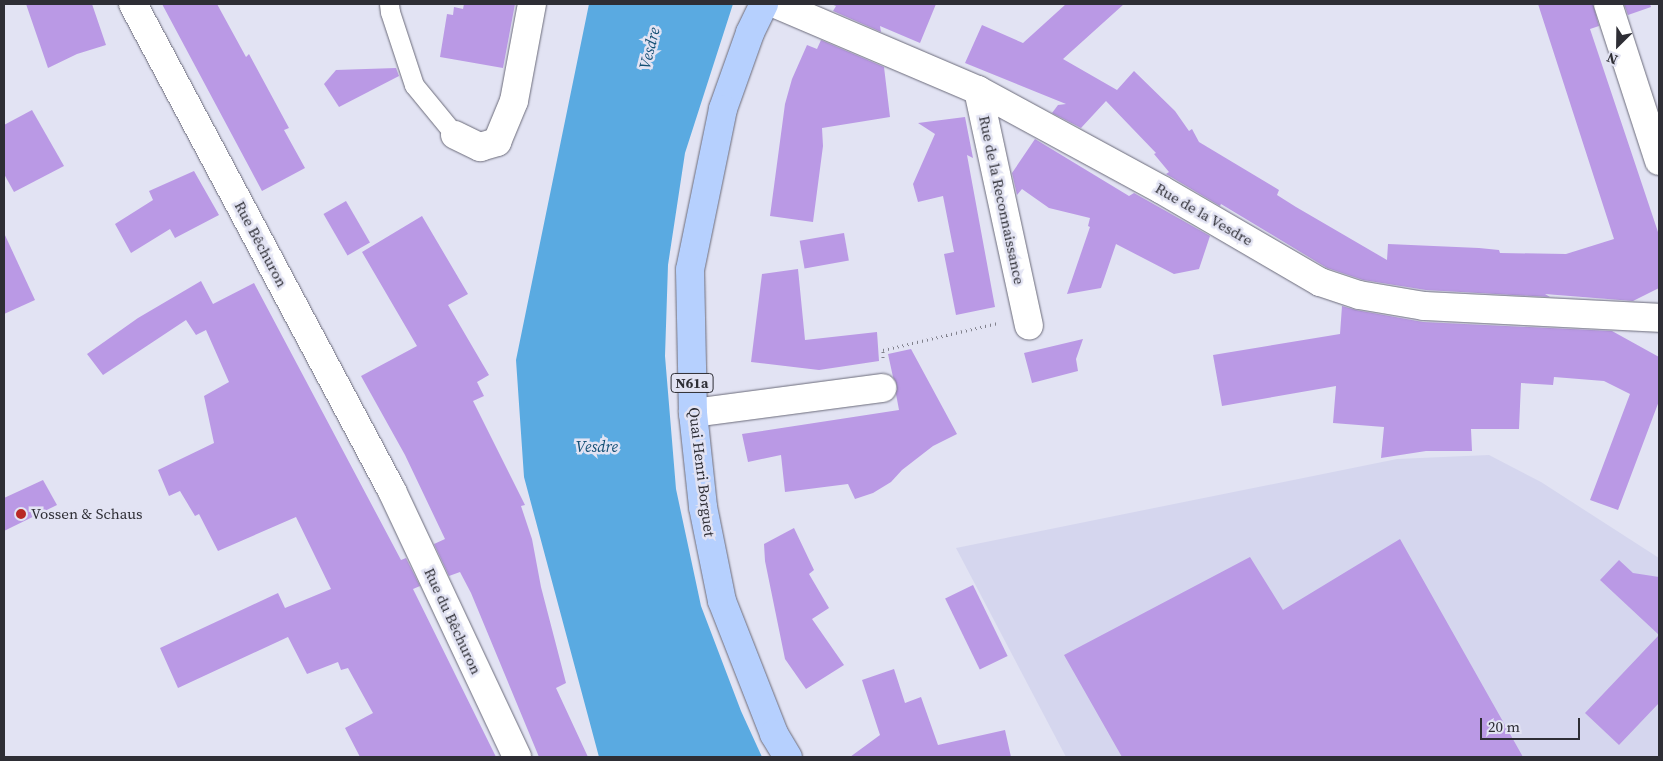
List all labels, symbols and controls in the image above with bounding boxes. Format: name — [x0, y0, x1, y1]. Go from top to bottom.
north arrow — [1593, 20, 1643, 70]
water label: Vesdre — [635, 25, 663, 71]
text: N — [1604, 48, 1621, 70]
street label: Rue de la Reconnaissance — [975, 114, 1029, 286]
street label: Rue de la Vesdre — [1152, 179, 1256, 249]
street label: Rue Bêchuron — [231, 198, 291, 290]
road number: N61a — [670, 372, 714, 394]
street label: Quai Henri Borguet — [685, 406, 719, 538]
water label: Vesdre — [576, 436, 618, 456]
place label: Vossen & Schaus — [31, 505, 143, 523]
marker: Vossen & Schaus — [15, 508, 27, 520]
street label: Rue du Bêchuron — [420, 565, 486, 677]
scale bar — [1483, 708, 1583, 740]
text: 20 m — [1488, 716, 1520, 737]

